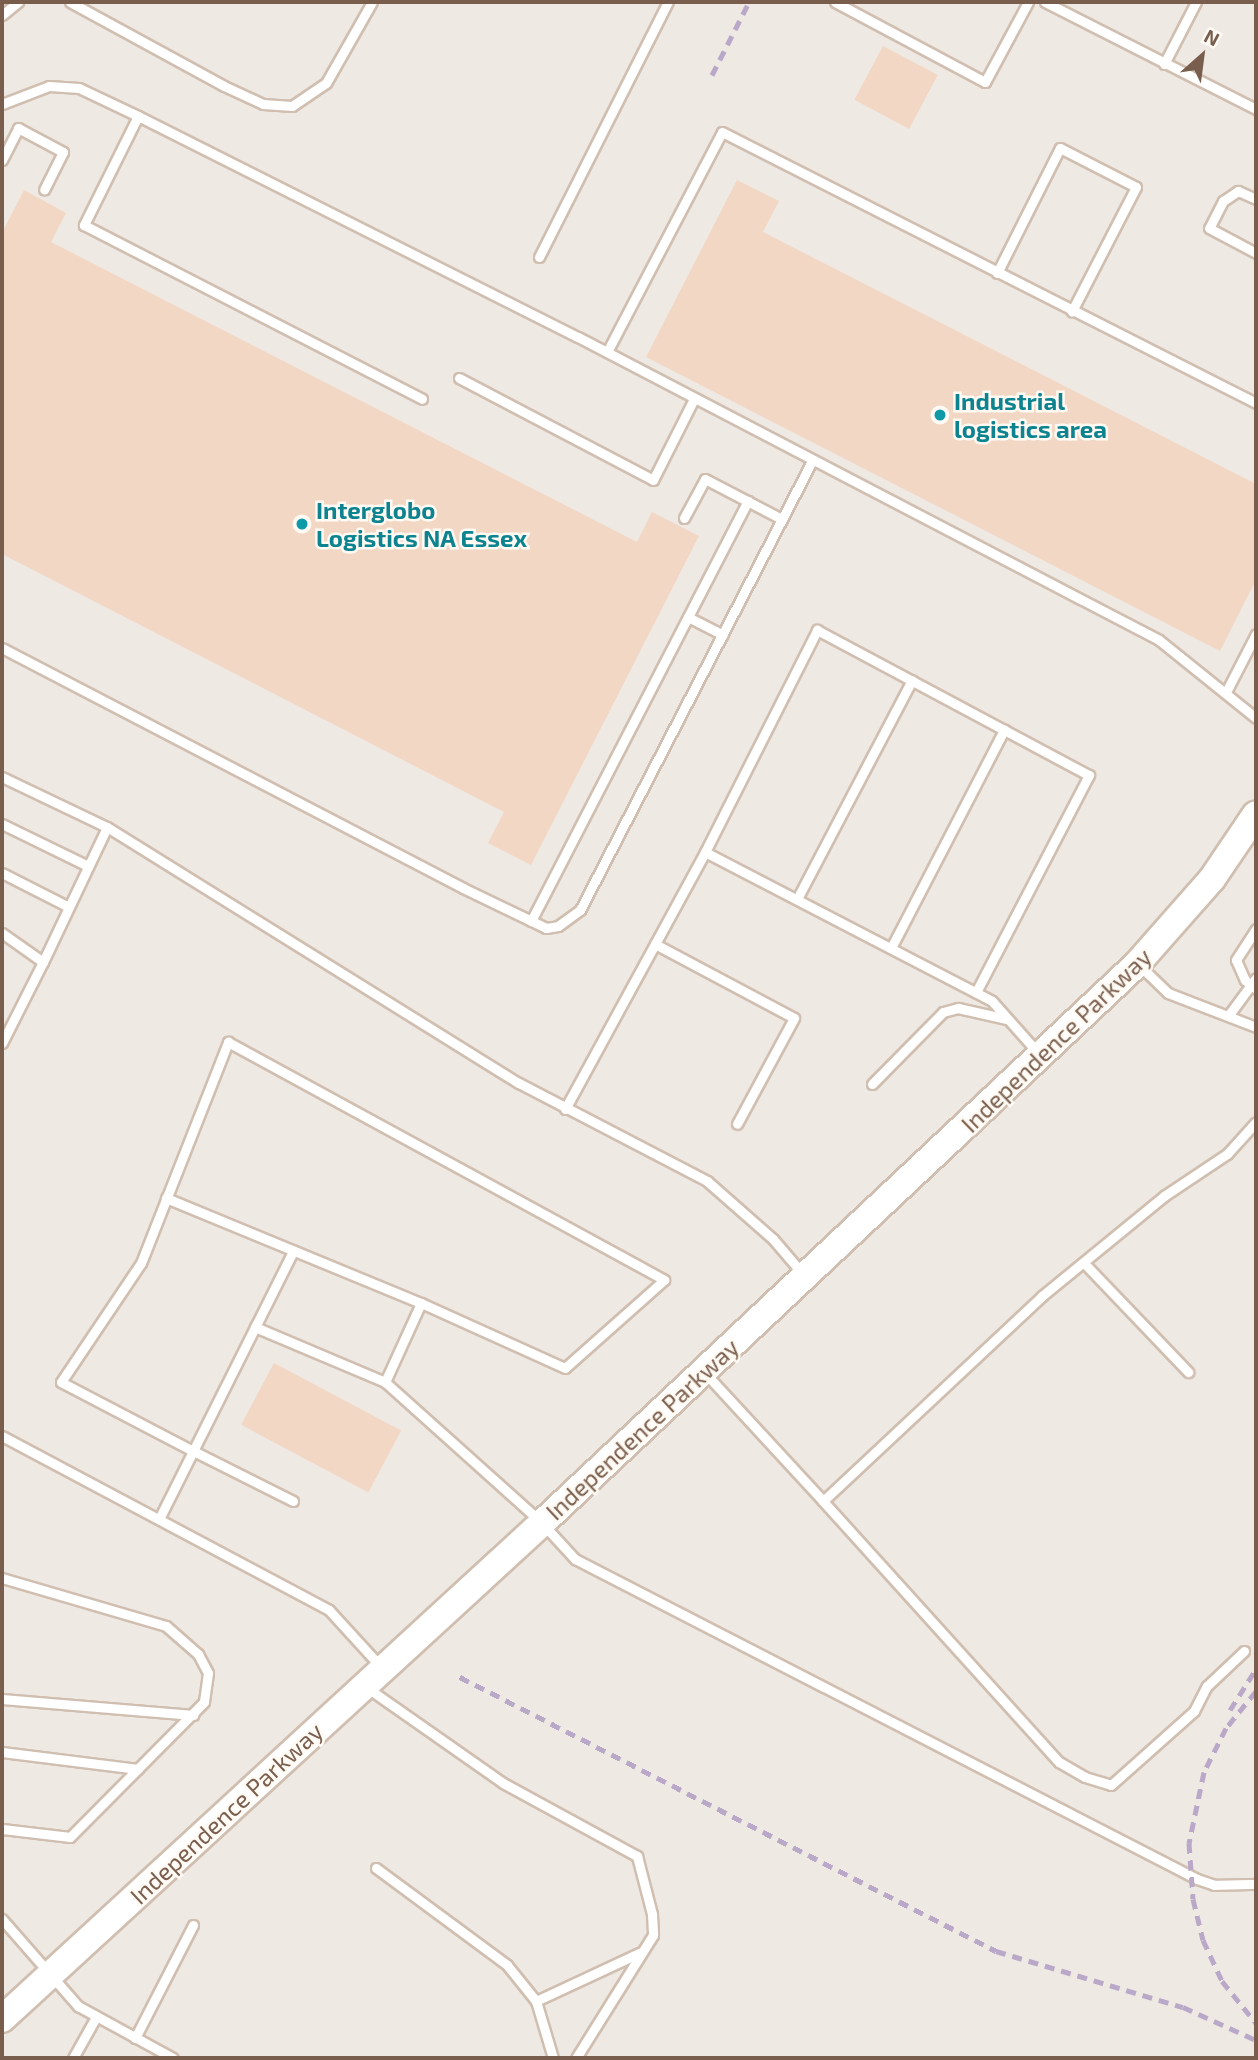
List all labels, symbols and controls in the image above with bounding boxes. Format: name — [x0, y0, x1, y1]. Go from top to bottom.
north arrow — [1167, 21, 1237, 91]
text: N — [1201, 24, 1224, 50]
place label: Industrial logistics area — [954, 387, 1107, 443]
marker: Industrial logistics area — [932, 407, 948, 423]
place label: Interglobo Logistics NA Essex — [316, 496, 528, 552]
marker: Interglobo Logistics NA Essex — [294, 516, 310, 532]
street label: Independence Parkway — [955, 942, 1157, 1138]
street label: Independence Parkway — [540, 1332, 744, 1526]
street label: Independence Parkway — [124, 1716, 328, 1910]

